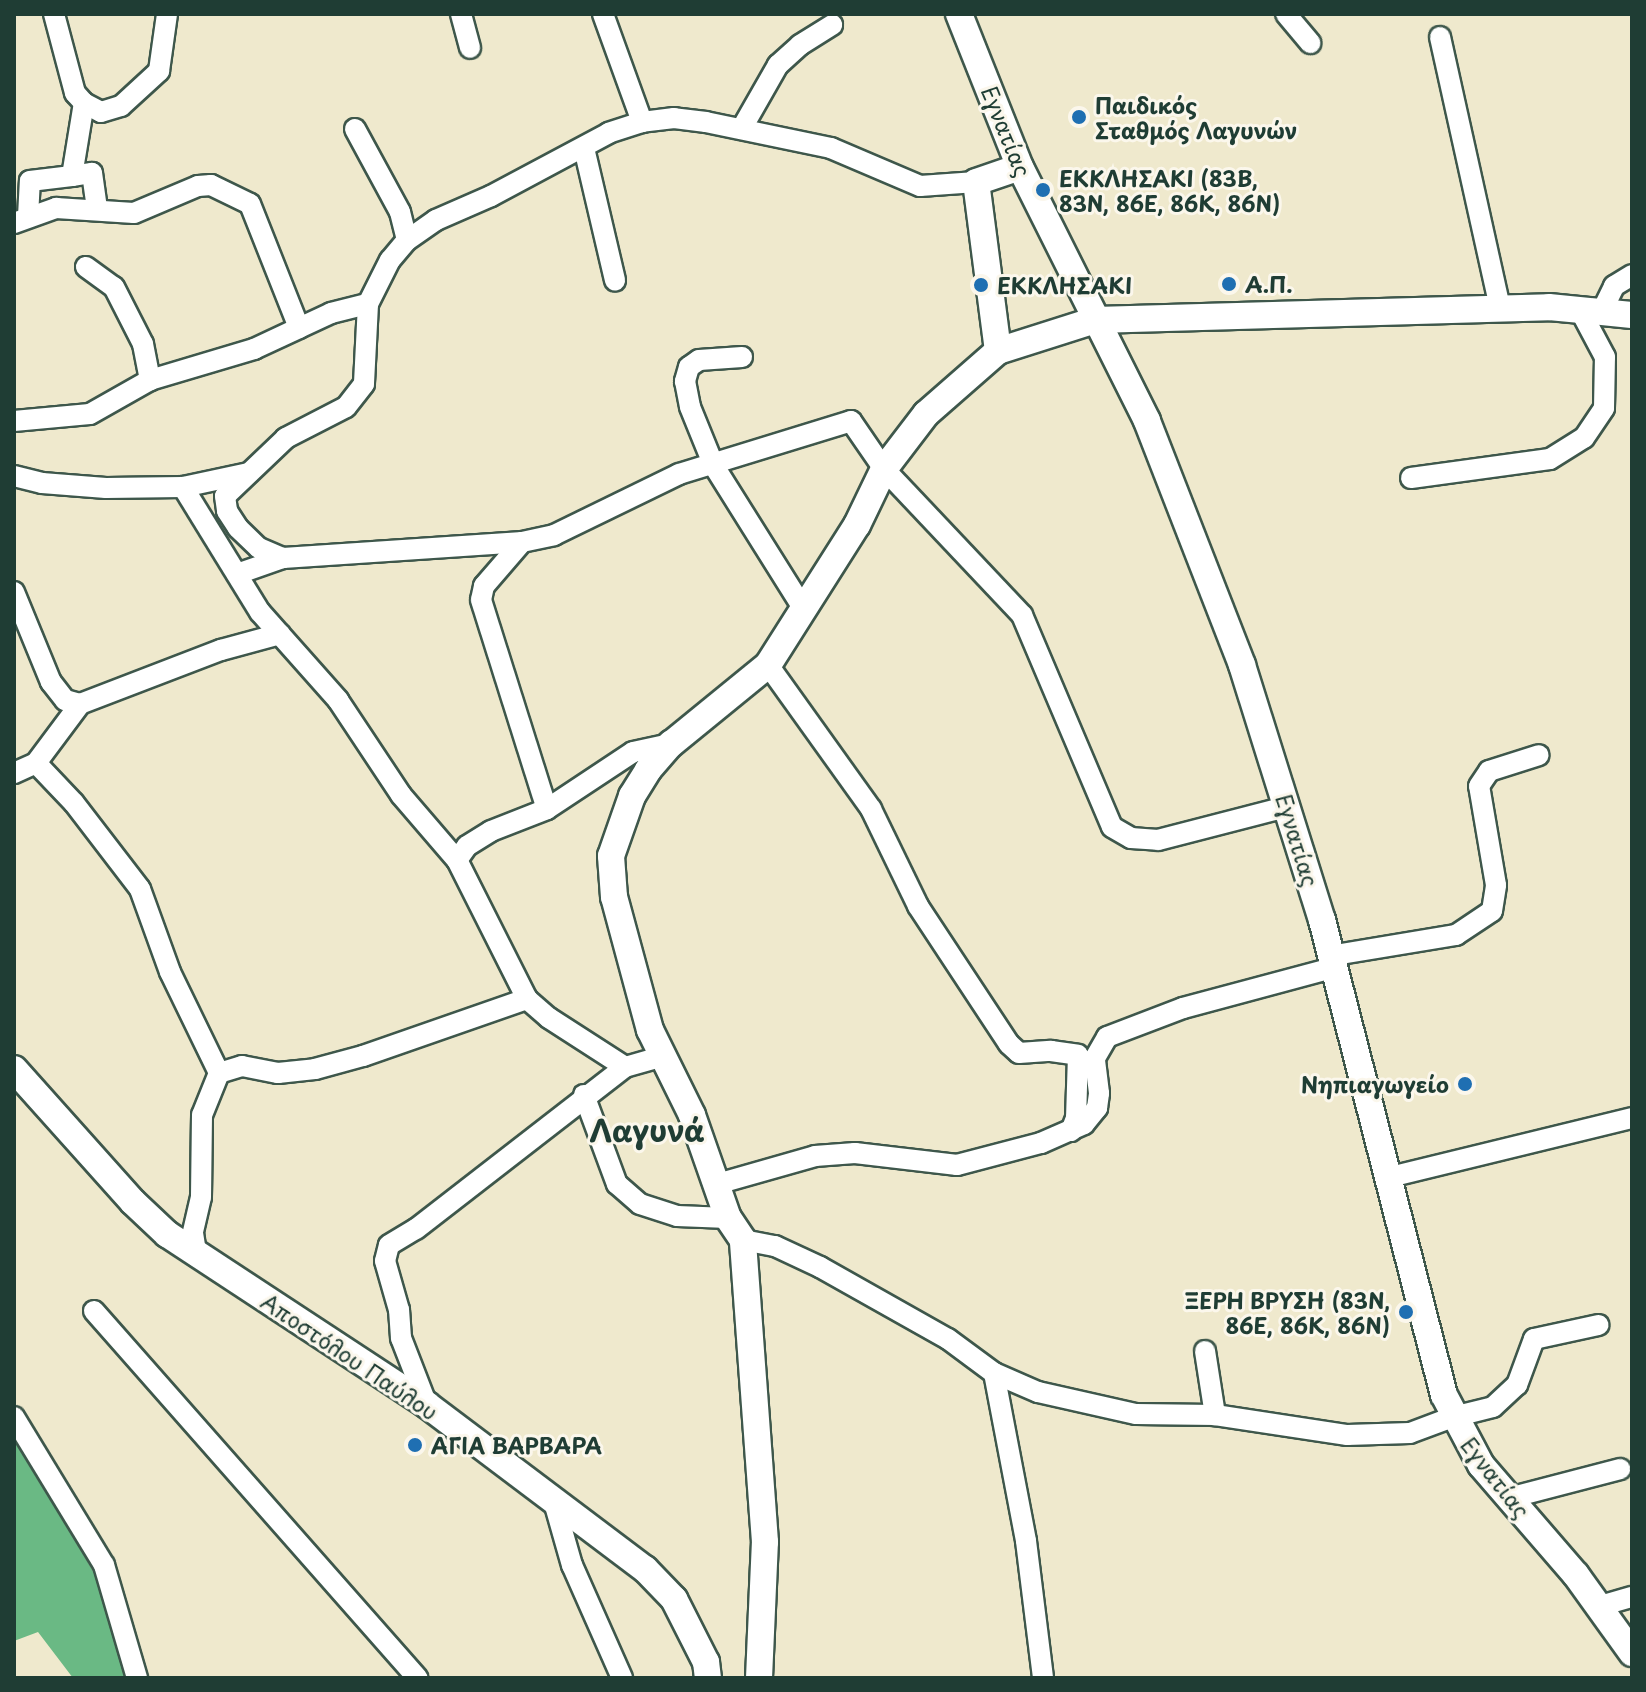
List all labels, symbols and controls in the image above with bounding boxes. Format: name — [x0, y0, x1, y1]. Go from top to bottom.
street label: Εγνατίας — [977, 82, 1037, 180]
place label: Παιδικός Σταθμός Λαγυνών — [1095, 91, 1298, 142]
marker: Παιδικός Σταθμός Λαγυνών — [1070, 108, 1088, 126]
place label: ΕΚΚΛΗΣΑΚΙ (83Β, 83Ν, 86Ε, 86Κ, 86Ν) — [1059, 164, 1280, 216]
marker: ΕΚΚΛΗΣΑΚΙ (83Β, 83Ν, 86Ε, 86Κ, 86Ν) — [1034, 181, 1052, 199]
place label: Α.Π. — [1245, 271, 1292, 297]
place label: ΕΚΚΛΗΣΑΚΙ — [997, 272, 1132, 298]
marker: Α.Π. — [1220, 275, 1238, 293]
marker: ΕΚΚΛΗΣΑΚΙ — [972, 276, 990, 294]
street label: Εγνατίας — [1271, 791, 1325, 889]
place label: Νηπιαγωγείο — [1301, 1071, 1449, 1097]
marker: Νηπιαγωγείο — [1456, 1075, 1474, 1093]
district label: Λαγυνά — [589, 1112, 705, 1148]
place label: ΞΕΡΗ ΒΡΥΣΗ (83Ν, 86Ε, 86Κ, 86Ν) — [1183, 1286, 1390, 1338]
street label: Αποστόλου Παύλου — [257, 1287, 443, 1425]
marker: ΞΕΡΗ ΒΡΥΣΗ (83Ν, 86Ε, 86Κ, 86Ν) — [1397, 1303, 1415, 1321]
street label: Εγνατίας — [1456, 1431, 1536, 1523]
place label: ΑΓΙΑ ΒΑΡΒΑΡΑ — [431, 1432, 604, 1458]
marker: ΑΓΙΑ ΒΑΡΒΑΡΑ — [406, 1436, 424, 1454]

